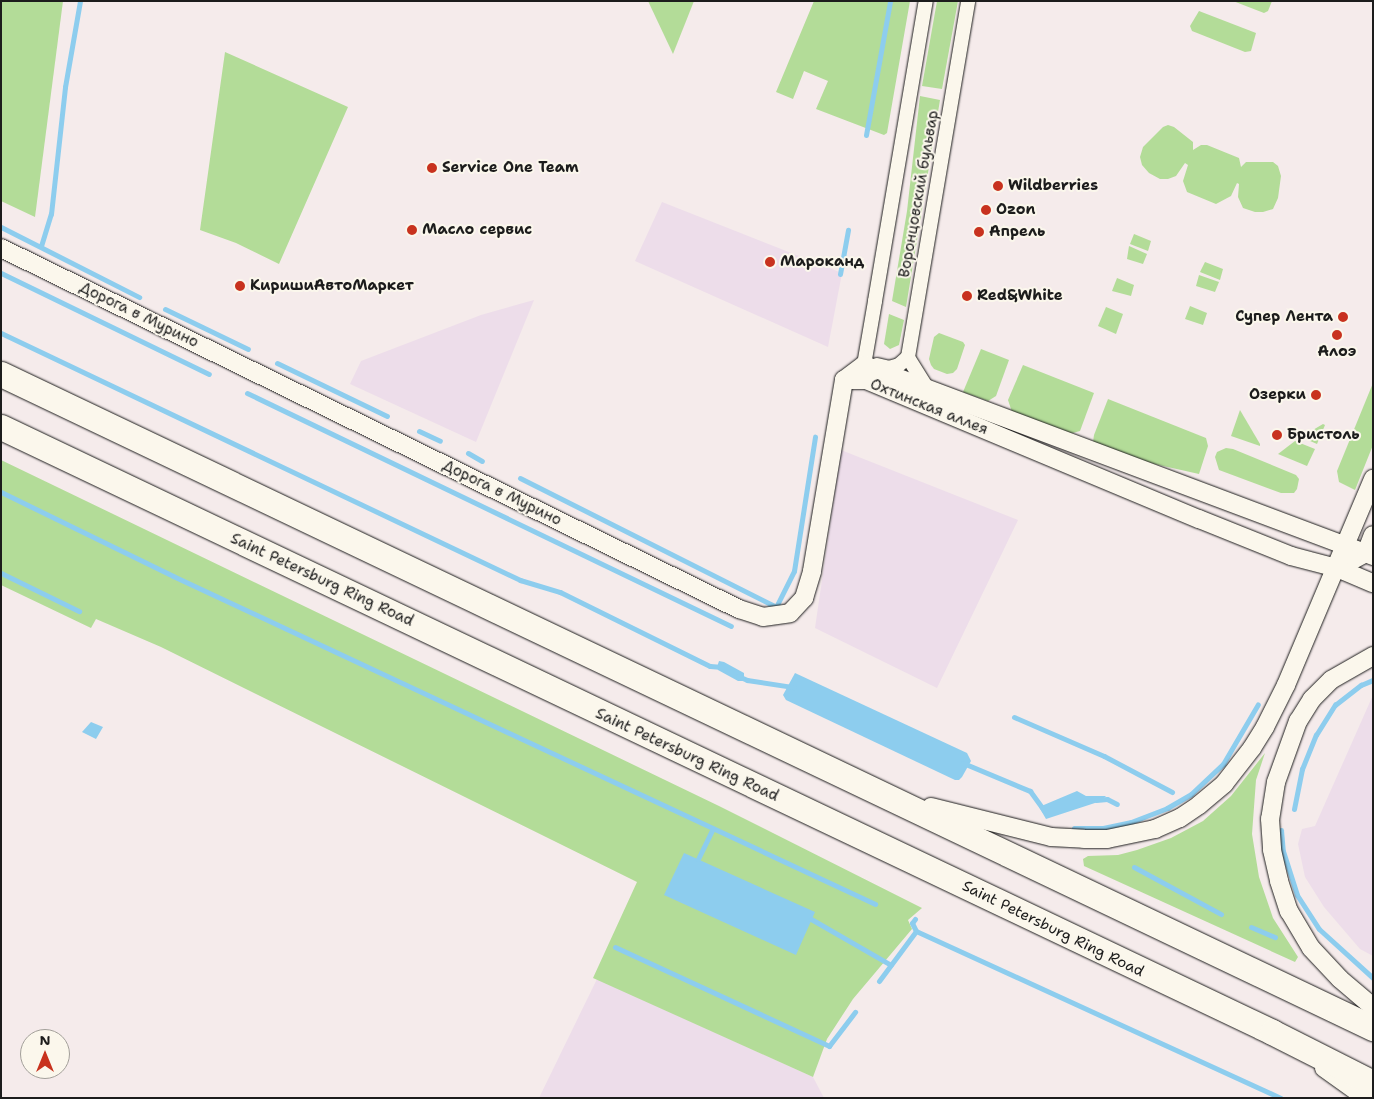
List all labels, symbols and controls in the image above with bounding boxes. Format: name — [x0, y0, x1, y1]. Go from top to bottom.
street label: Воронцовский бульвар — [895, 109, 943, 279]
place label: Service One Team — [442, 159, 579, 177]
marker: Service One Team — [426, 162, 438, 174]
place label: Wildberries — [1008, 177, 1098, 195]
marker: Wildberries — [992, 180, 1004, 192]
place label: Ozon — [996, 201, 1036, 219]
marker: Ozon — [980, 204, 992, 216]
place label: Масло сервис — [422, 221, 532, 239]
place label: Апрель — [989, 223, 1045, 241]
marker: Масло сервис — [406, 224, 418, 236]
marker: Апрель — [973, 226, 985, 238]
place label: Мароканд — [780, 253, 864, 271]
marker: Мароканд — [764, 256, 776, 268]
place label: КиришиАвтоМаркет — [250, 277, 414, 295]
street label: Дорога в Мурино — [77, 278, 201, 352]
marker: КиришиАвтоМаркет — [234, 280, 246, 292]
place label: Red&White — [977, 287, 1063, 305]
marker: Red&White — [961, 290, 973, 302]
place label: Супер Лента — [1235, 308, 1333, 326]
marker: Супер Лента — [1337, 311, 1349, 323]
marker: Алоэ — [1331, 329, 1343, 341]
place label: Алоэ — [1318, 343, 1356, 361]
street label: Охтинская аллея — [867, 375, 991, 439]
place label: Озерки — [1249, 386, 1306, 404]
marker: Озерки — [1310, 389, 1322, 401]
place label: Бристоль — [1287, 426, 1360, 444]
marker: Бристоль — [1271, 429, 1283, 441]
street label: Дорога в Мурино — [440, 456, 564, 530]
street label: Saint Petersburg Ring Road — [228, 530, 416, 630]
street label: Saint Petersburg Ring Road — [593, 705, 781, 805]
street label: Saint Petersburg Ring Road — [959, 877, 1147, 981]
north arrow — [20, 1029, 70, 1079]
text: N — [39, 1031, 51, 1049]

